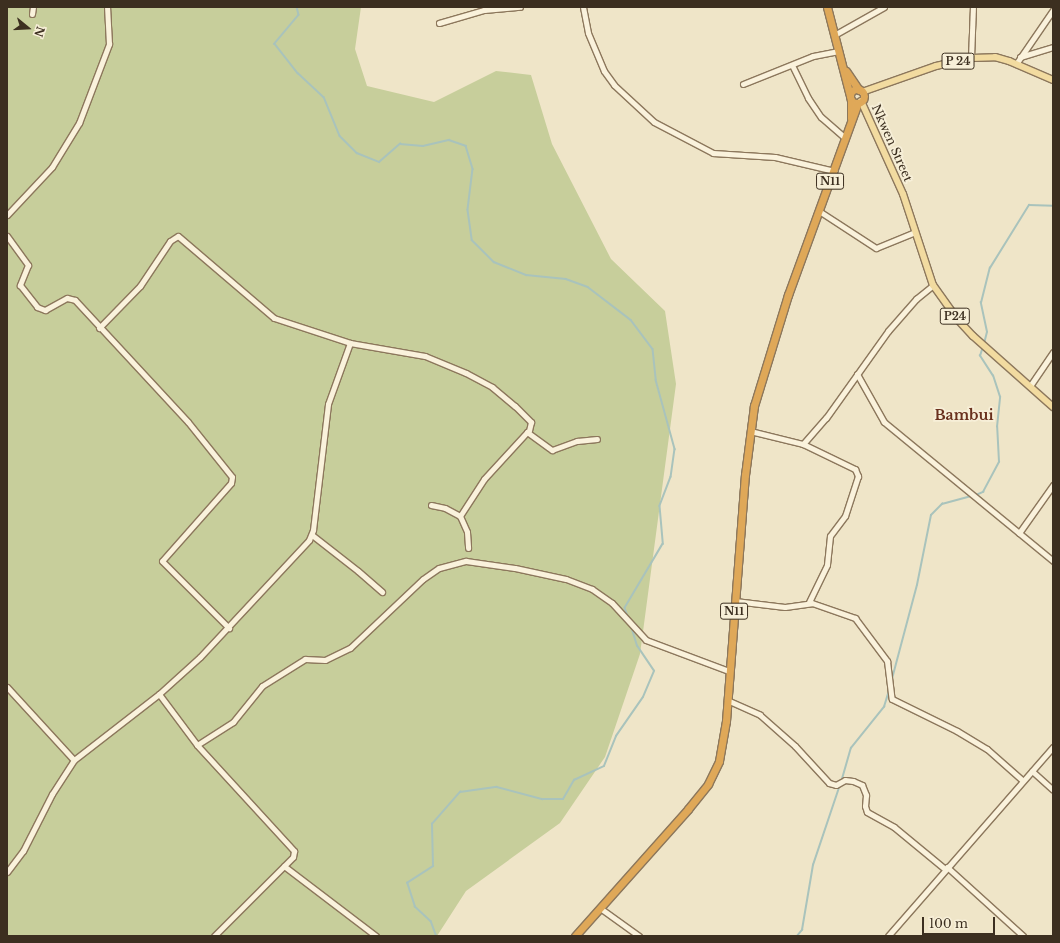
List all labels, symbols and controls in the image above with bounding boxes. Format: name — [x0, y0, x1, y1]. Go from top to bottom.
north arrow — [8, 8, 48, 48]
text: N — [31, 25, 48, 39]
road number: P 24 — [941, 52, 975, 70]
street label: Nkwen Street — [869, 102, 915, 184]
road number: N11 — [816, 172, 844, 190]
road number: P24 — [939, 307, 971, 325]
district label: Bambui — [934, 407, 994, 423]
road number: N11 — [720, 602, 748, 620]
scale bar — [924, 909, 997, 935]
text: 100 m — [929, 916, 968, 931]

